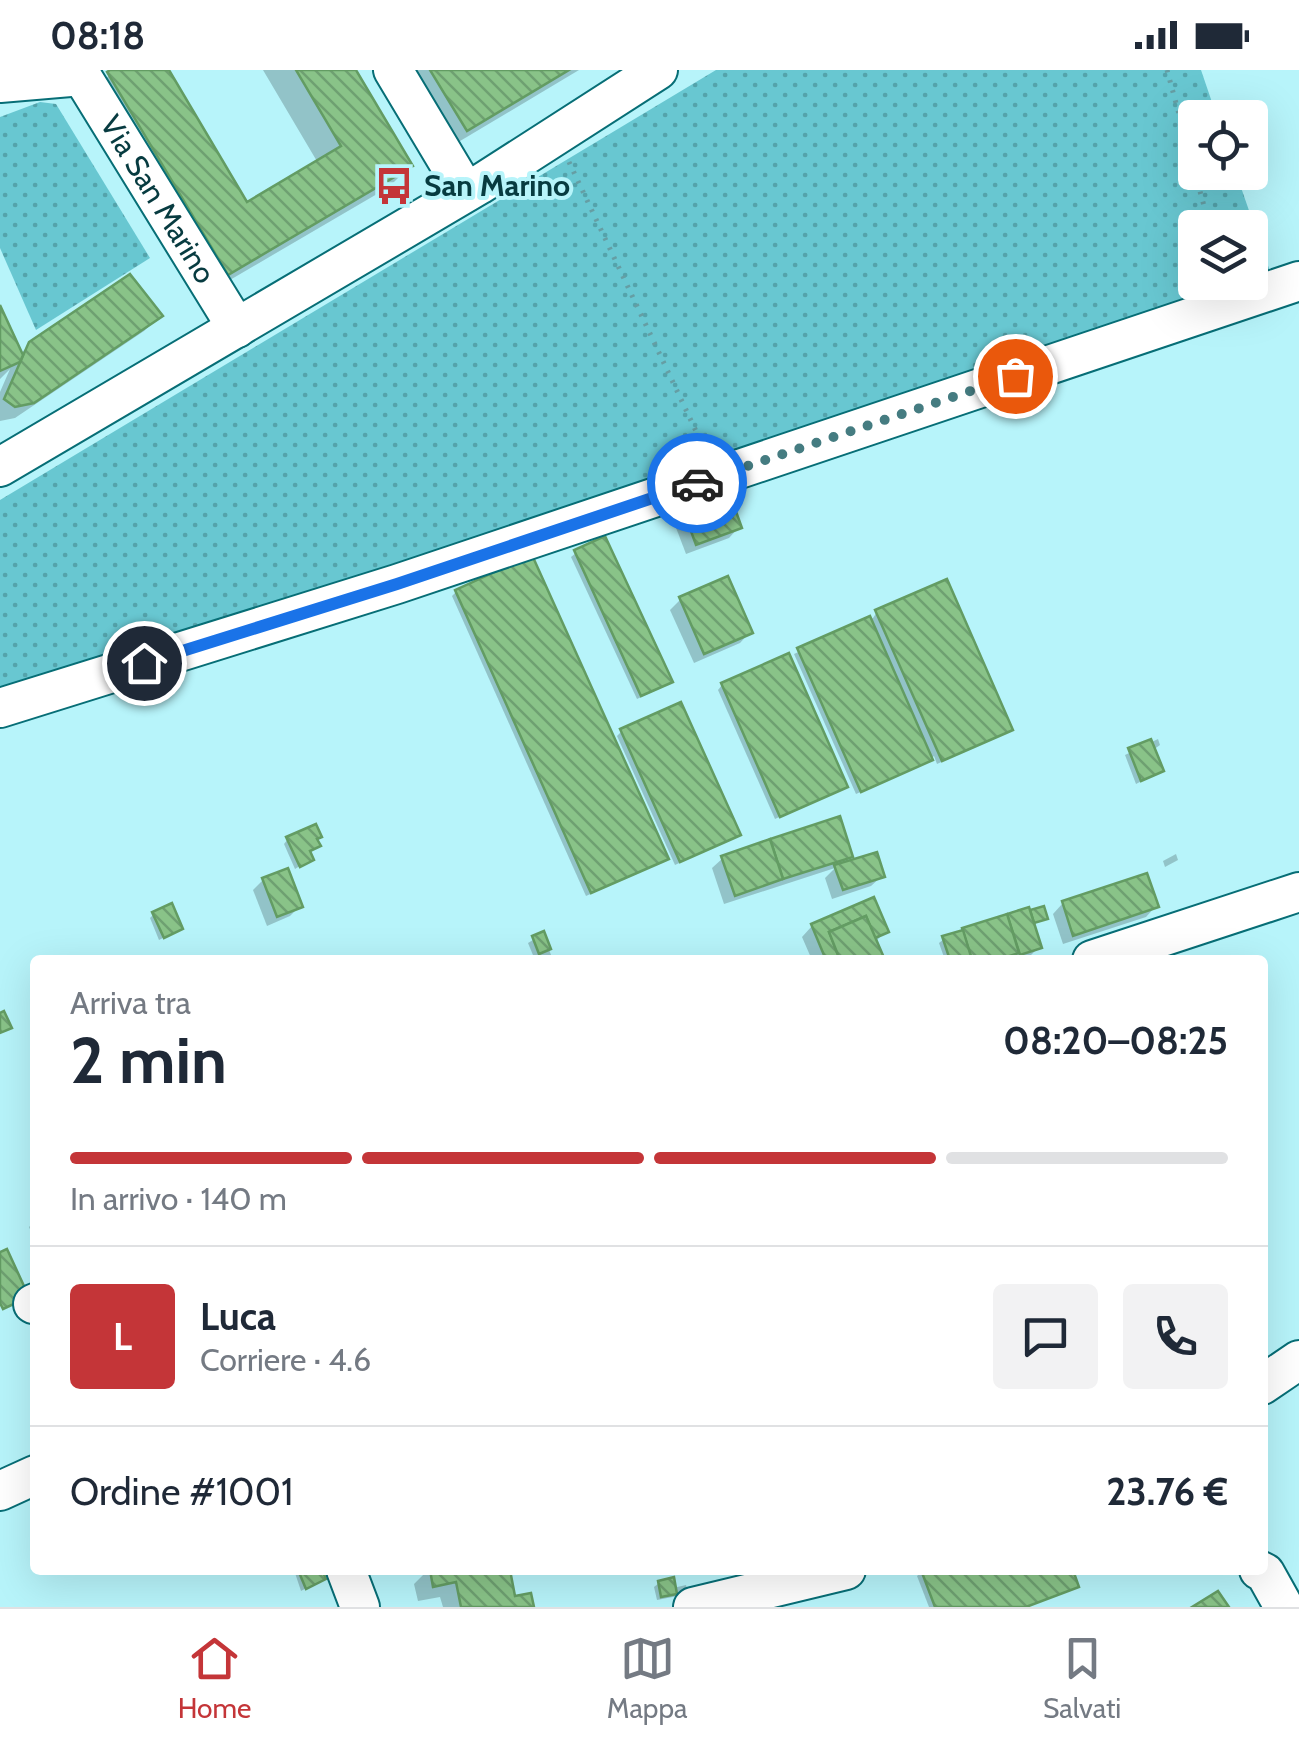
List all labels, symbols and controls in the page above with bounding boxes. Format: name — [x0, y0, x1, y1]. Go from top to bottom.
text: 08:18 — [50, 12, 145, 59]
map controls — [1178, 100, 1268, 300]
button: locate — [1178, 100, 1268, 190]
street label: Via San Marino — [92, 108, 224, 290]
bus stop icon: San Marino — [373, 165, 415, 207]
place label: San Marino — [424, 167, 570, 204]
button: layers — [1178, 210, 1268, 300]
pin — [973, 334, 1058, 419]
icon: bag — [988, 349, 1043, 404]
courier — [647, 433, 747, 533]
icon: car — [670, 456, 725, 511]
pin — [102, 621, 187, 706]
icon: home — [117, 636, 172, 691]
text: Arriva tra — [70, 983, 191, 1022]
text: 08:20–08:25 — [1003, 1017, 1228, 1064]
text: 2 min — [70, 1020, 227, 1099]
text: In arrivo · 140 m — [70, 1179, 287, 1218]
button: chat — [993, 1284, 1098, 1389]
button: phone — [1123, 1284, 1228, 1389]
text: Luca — [200, 1293, 276, 1340]
text: L — [113, 1313, 132, 1360]
text: Corriere · 4.6 — [200, 1340, 371, 1379]
text: Ordine #1001 — [70, 1468, 293, 1515]
text: 23.76 € — [1106, 1468, 1228, 1515]
tab: Home — [178, 1631, 251, 1725]
tab: Mappa — [607, 1631, 687, 1725]
tab: Salvati — [1043, 1631, 1121, 1725]

